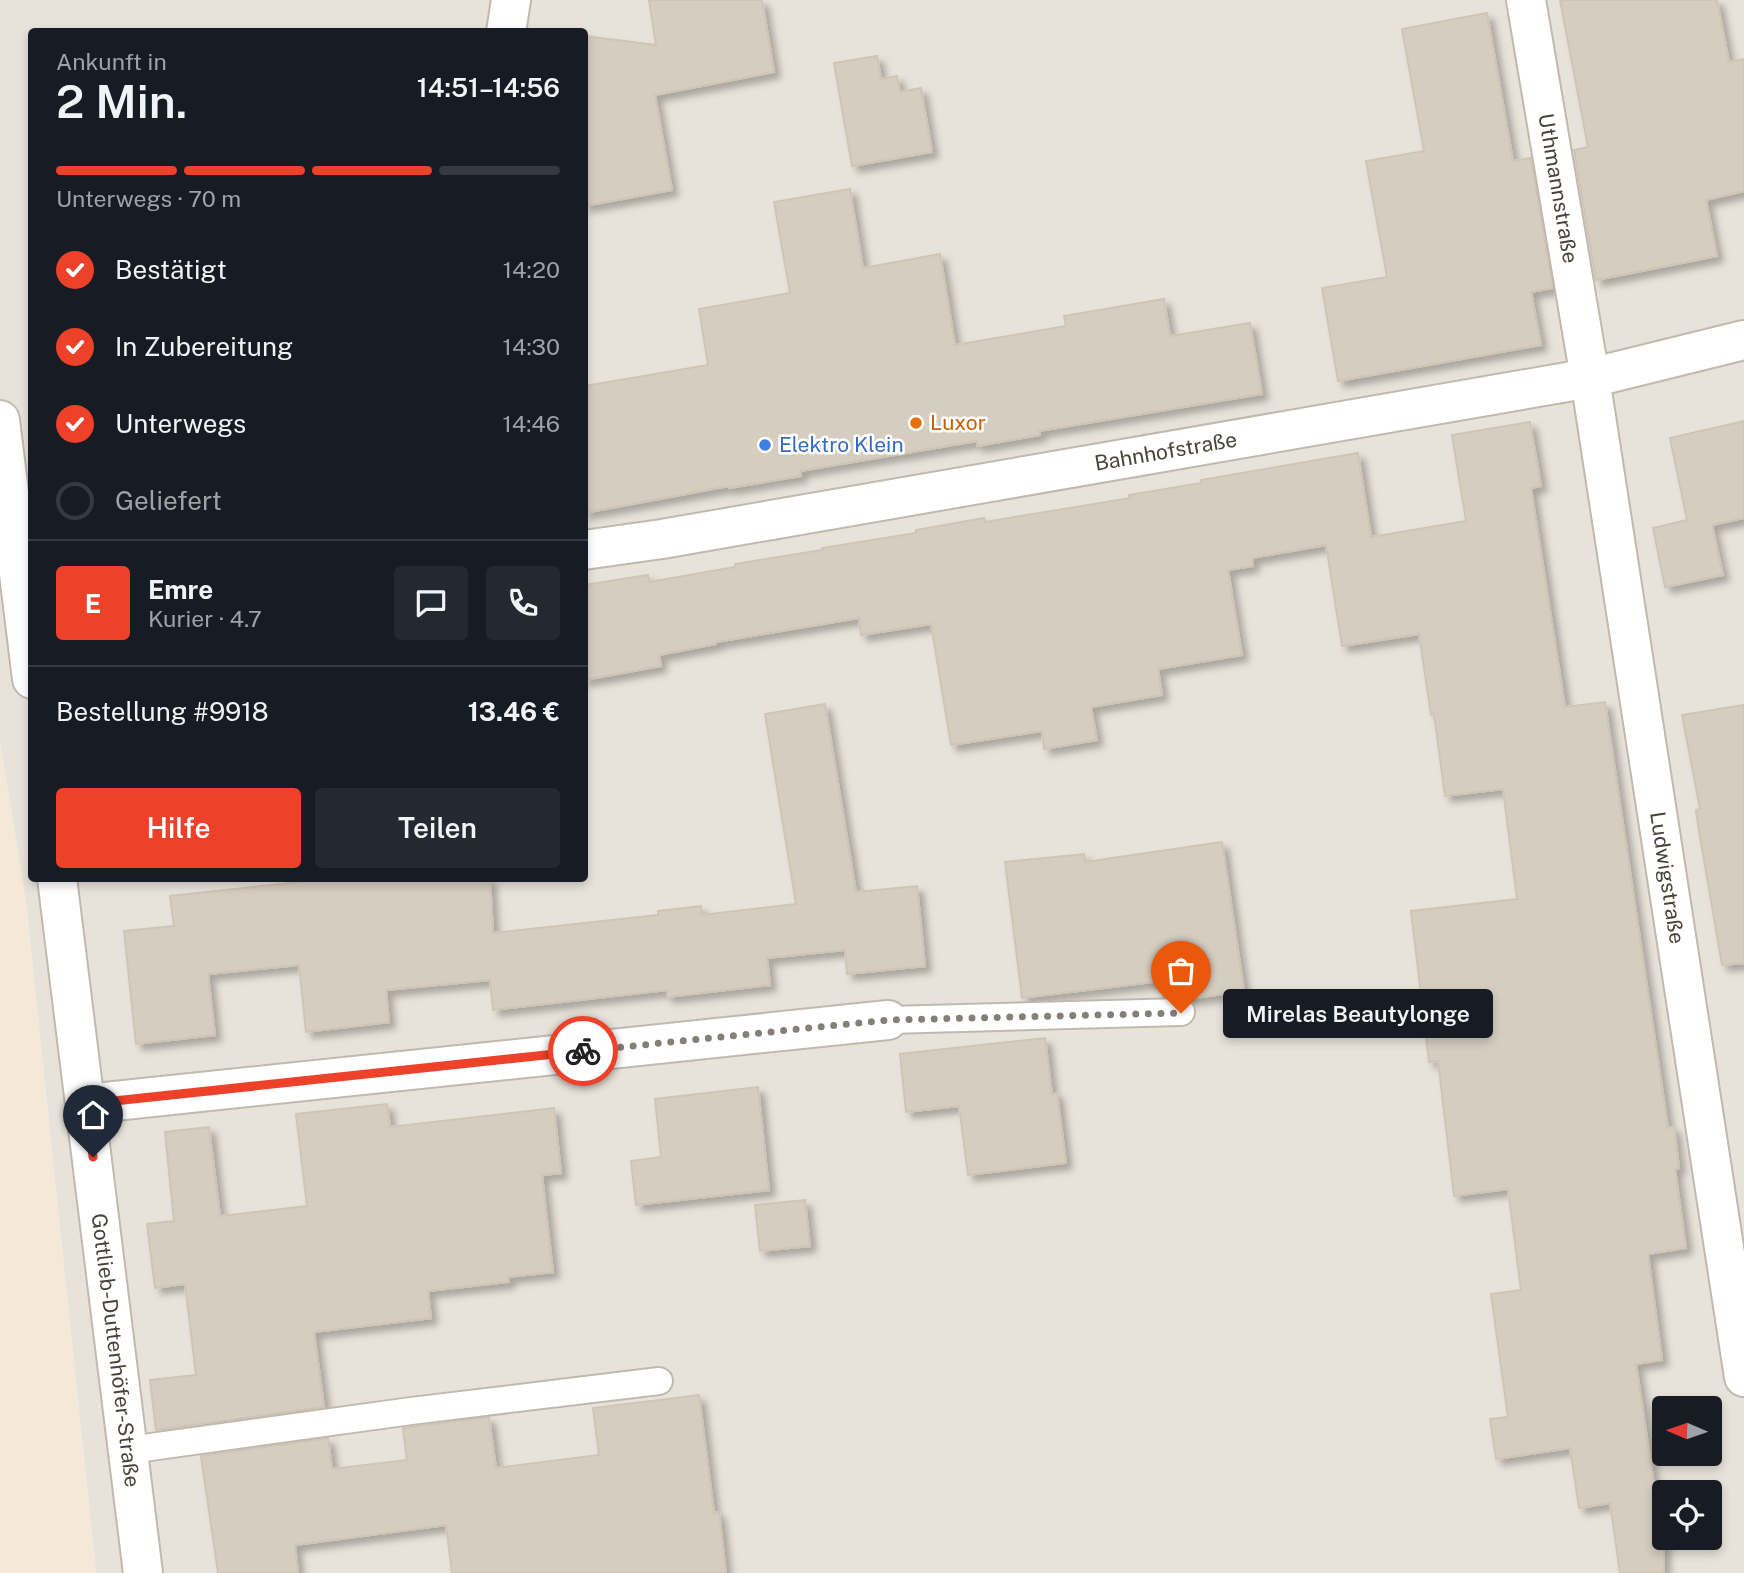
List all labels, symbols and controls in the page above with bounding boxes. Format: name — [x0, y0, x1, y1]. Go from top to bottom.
text: Ankunft in — [56, 48, 167, 75]
text: 14:51–14:56 — [417, 72, 560, 103]
text: 2 Min. — [56, 74, 187, 128]
street label: Uthmannstraße — [1533, 111, 1583, 265]
text: Unterwegs · 70 m — [56, 185, 241, 212]
icon: check — [56, 251, 94, 289]
text: Bestätigt — [115, 254, 227, 285]
text: 14:20 — [503, 256, 560, 283]
icon: check — [56, 328, 94, 366]
text: In Zubereitung — [115, 331, 293, 362]
text: 14:30 — [503, 333, 560, 360]
icon: check — [56, 405, 94, 443]
text: Unterwegs — [115, 408, 246, 439]
text: 14:46 — [502, 410, 560, 437]
place label: Luxor — [930, 410, 986, 435]
marker: Luxor — [908, 415, 924, 431]
street label: Bahnhofstraße — [1093, 426, 1239, 476]
place label: Elektro Klein — [779, 432, 904, 457]
marker: Elektro Klein — [757, 437, 773, 453]
text: Geliefert — [115, 485, 222, 516]
button: chat — [394, 566, 468, 640]
button: phone — [486, 566, 560, 640]
text: Emre — [148, 574, 213, 605]
text: E — [85, 588, 101, 619]
text: Kurier · 4.7 — [148, 605, 262, 632]
text: Bestellung #9918 — [56, 696, 269, 727]
text: 13.46 € — [468, 696, 560, 727]
button: Hilfe — [56, 788, 301, 868]
button: Teilen — [315, 788, 560, 868]
street label: Ludwigstraße — [1645, 810, 1690, 946]
pin — [1151, 941, 1211, 1013]
icon: bag — [1162, 952, 1200, 990]
callout: Mirelas Beautylonge — [1223, 988, 1492, 1038]
text: Mirelas Beautylonge — [1246, 1000, 1470, 1027]
courier — [548, 1016, 618, 1086]
icon: bike — [564, 1032, 602, 1070]
pin — [63, 1085, 123, 1157]
icon: home — [74, 1096, 112, 1134]
street label: Gottlieb-Duttenhöfer-Straße — [87, 1212, 145, 1489]
north arrow — [1652, 1396, 1722, 1466]
map controls — [1652, 1396, 1722, 1550]
button: locate — [1652, 1480, 1722, 1550]

